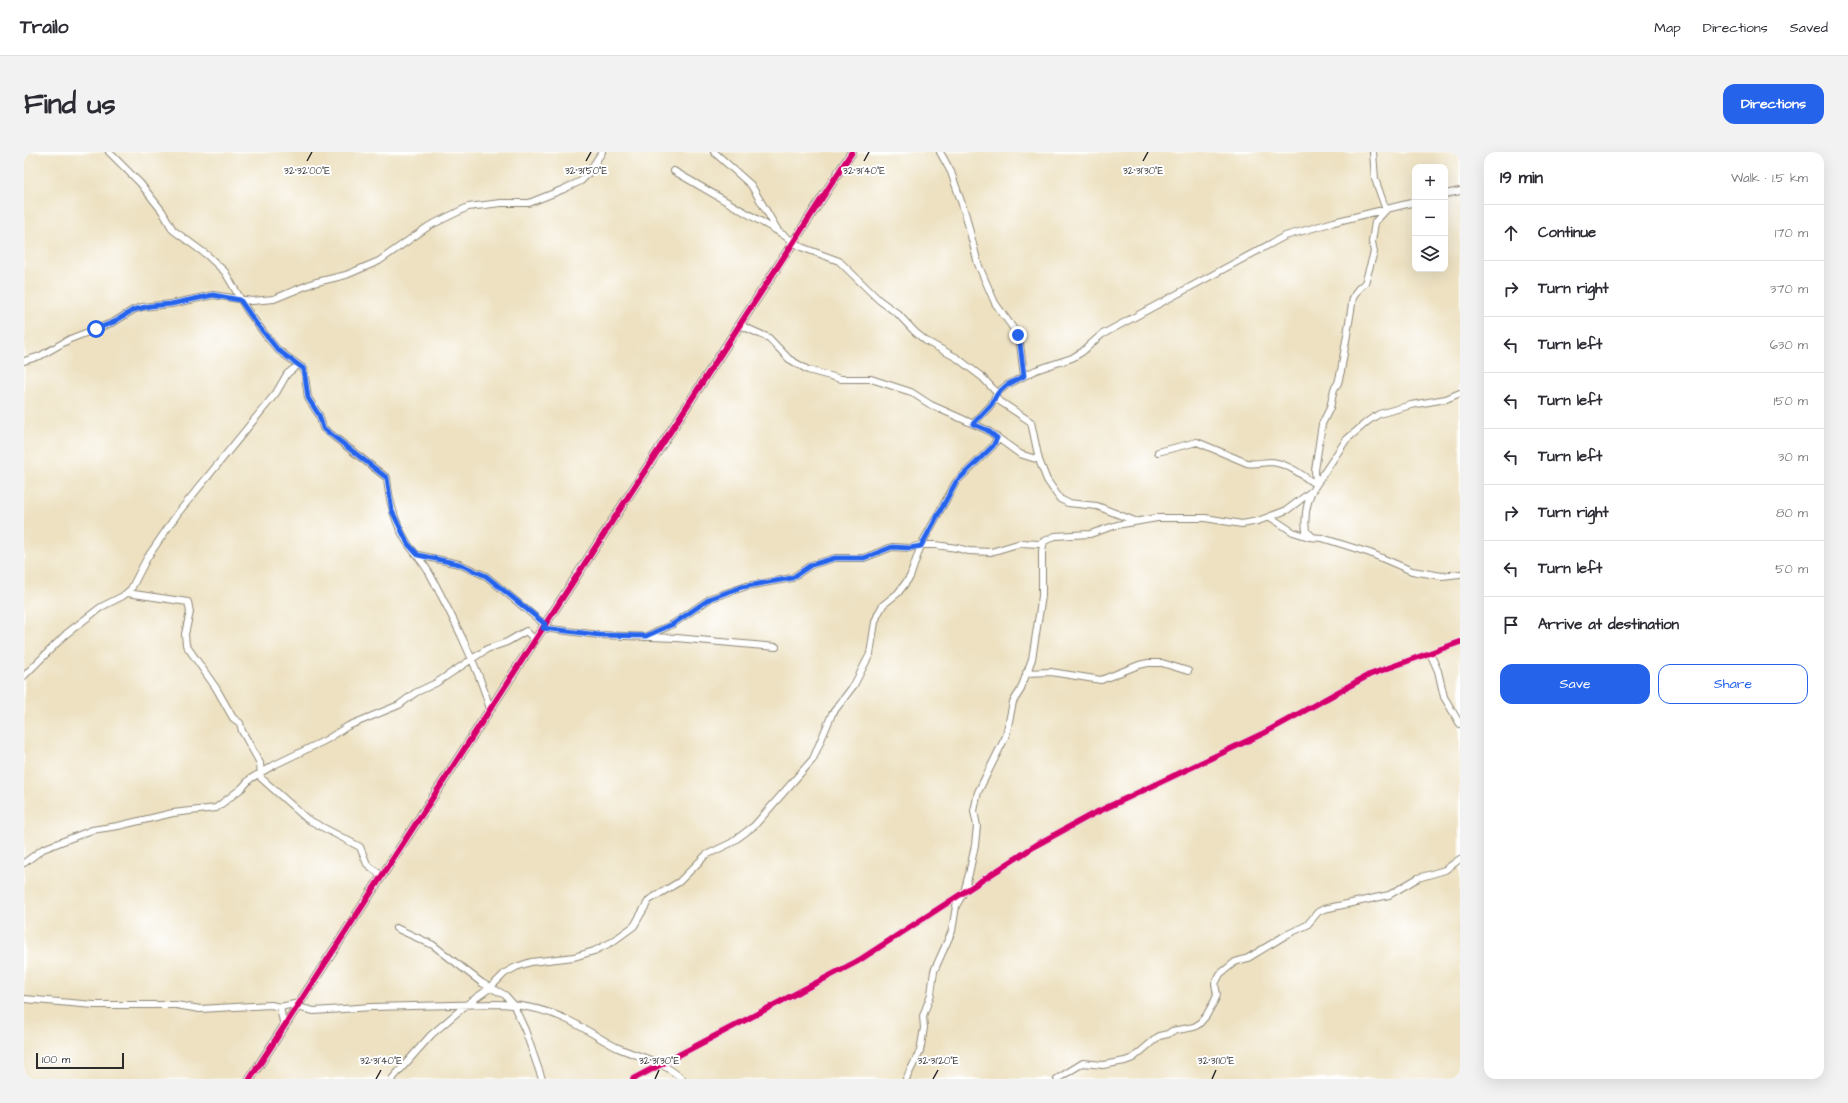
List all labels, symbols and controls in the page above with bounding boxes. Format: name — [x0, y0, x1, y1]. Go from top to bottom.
text: Trailo — [20, 14, 69, 41]
text: Map — [1654, 18, 1681, 38]
text: Directions — [1703, 18, 1768, 38]
text: Saved — [1790, 18, 1828, 38]
button: Directions — [1723, 84, 1824, 124]
text: Find us — [24, 85, 115, 124]
text: 32°32'00"E — [284, 164, 330, 178]
text: 32°31'50"E — [565, 164, 607, 178]
text: 32°31'40"E — [843, 164, 885, 178]
text: 32°31'30"E — [1123, 164, 1163, 178]
map controls — [1412, 164, 1448, 272]
button: + — [1412, 164, 1448, 200]
text: 19 min — [1500, 166, 1543, 190]
text: Walk · 1.5 km — [1731, 169, 1808, 187]
button: − — [1412, 200, 1448, 236]
icon: ahead — [1500, 222, 1522, 244]
text: Continue — [1538, 222, 1596, 243]
text: 170 m — [1775, 224, 1808, 242]
button: layers — [1412, 236, 1448, 272]
icon: right — [1500, 278, 1522, 300]
text: Turn right — [1538, 278, 1609, 299]
text: 370 m — [1770, 280, 1808, 298]
route start — [87, 320, 105, 338]
route end — [1009, 326, 1027, 344]
icon: left — [1500, 334, 1522, 356]
text: Turn left — [1538, 334, 1602, 355]
text: 630 m — [1770, 336, 1808, 354]
icon: left — [1500, 390, 1522, 412]
text: Turn left — [1538, 390, 1602, 411]
text: 150 m — [1774, 392, 1808, 410]
icon: left — [1500, 446, 1522, 468]
text: Turn left — [1538, 446, 1602, 467]
text: 30 m — [1778, 448, 1808, 466]
icon: right — [1500, 502, 1522, 524]
text: Turn right — [1538, 502, 1609, 523]
text: 80 m — [1776, 504, 1808, 522]
icon: left — [1500, 558, 1522, 580]
text: Turn left — [1538, 558, 1602, 579]
text: 50 m — [1775, 560, 1808, 578]
icon: arrive — [1500, 614, 1522, 636]
text: Arrive at destination — [1538, 614, 1679, 635]
button: Save — [1500, 664, 1650, 704]
button: Share — [1658, 664, 1808, 704]
scale bar — [36, 1051, 124, 1070]
text: 100 m — [42, 1052, 70, 1067]
text: 32°31'40"E — [360, 1054, 402, 1068]
text: 32°31'30"E — [639, 1054, 679, 1068]
text: 32°31'20"E — [917, 1054, 959, 1068]
text: 32°31'10"E — [1198, 1054, 1235, 1068]

